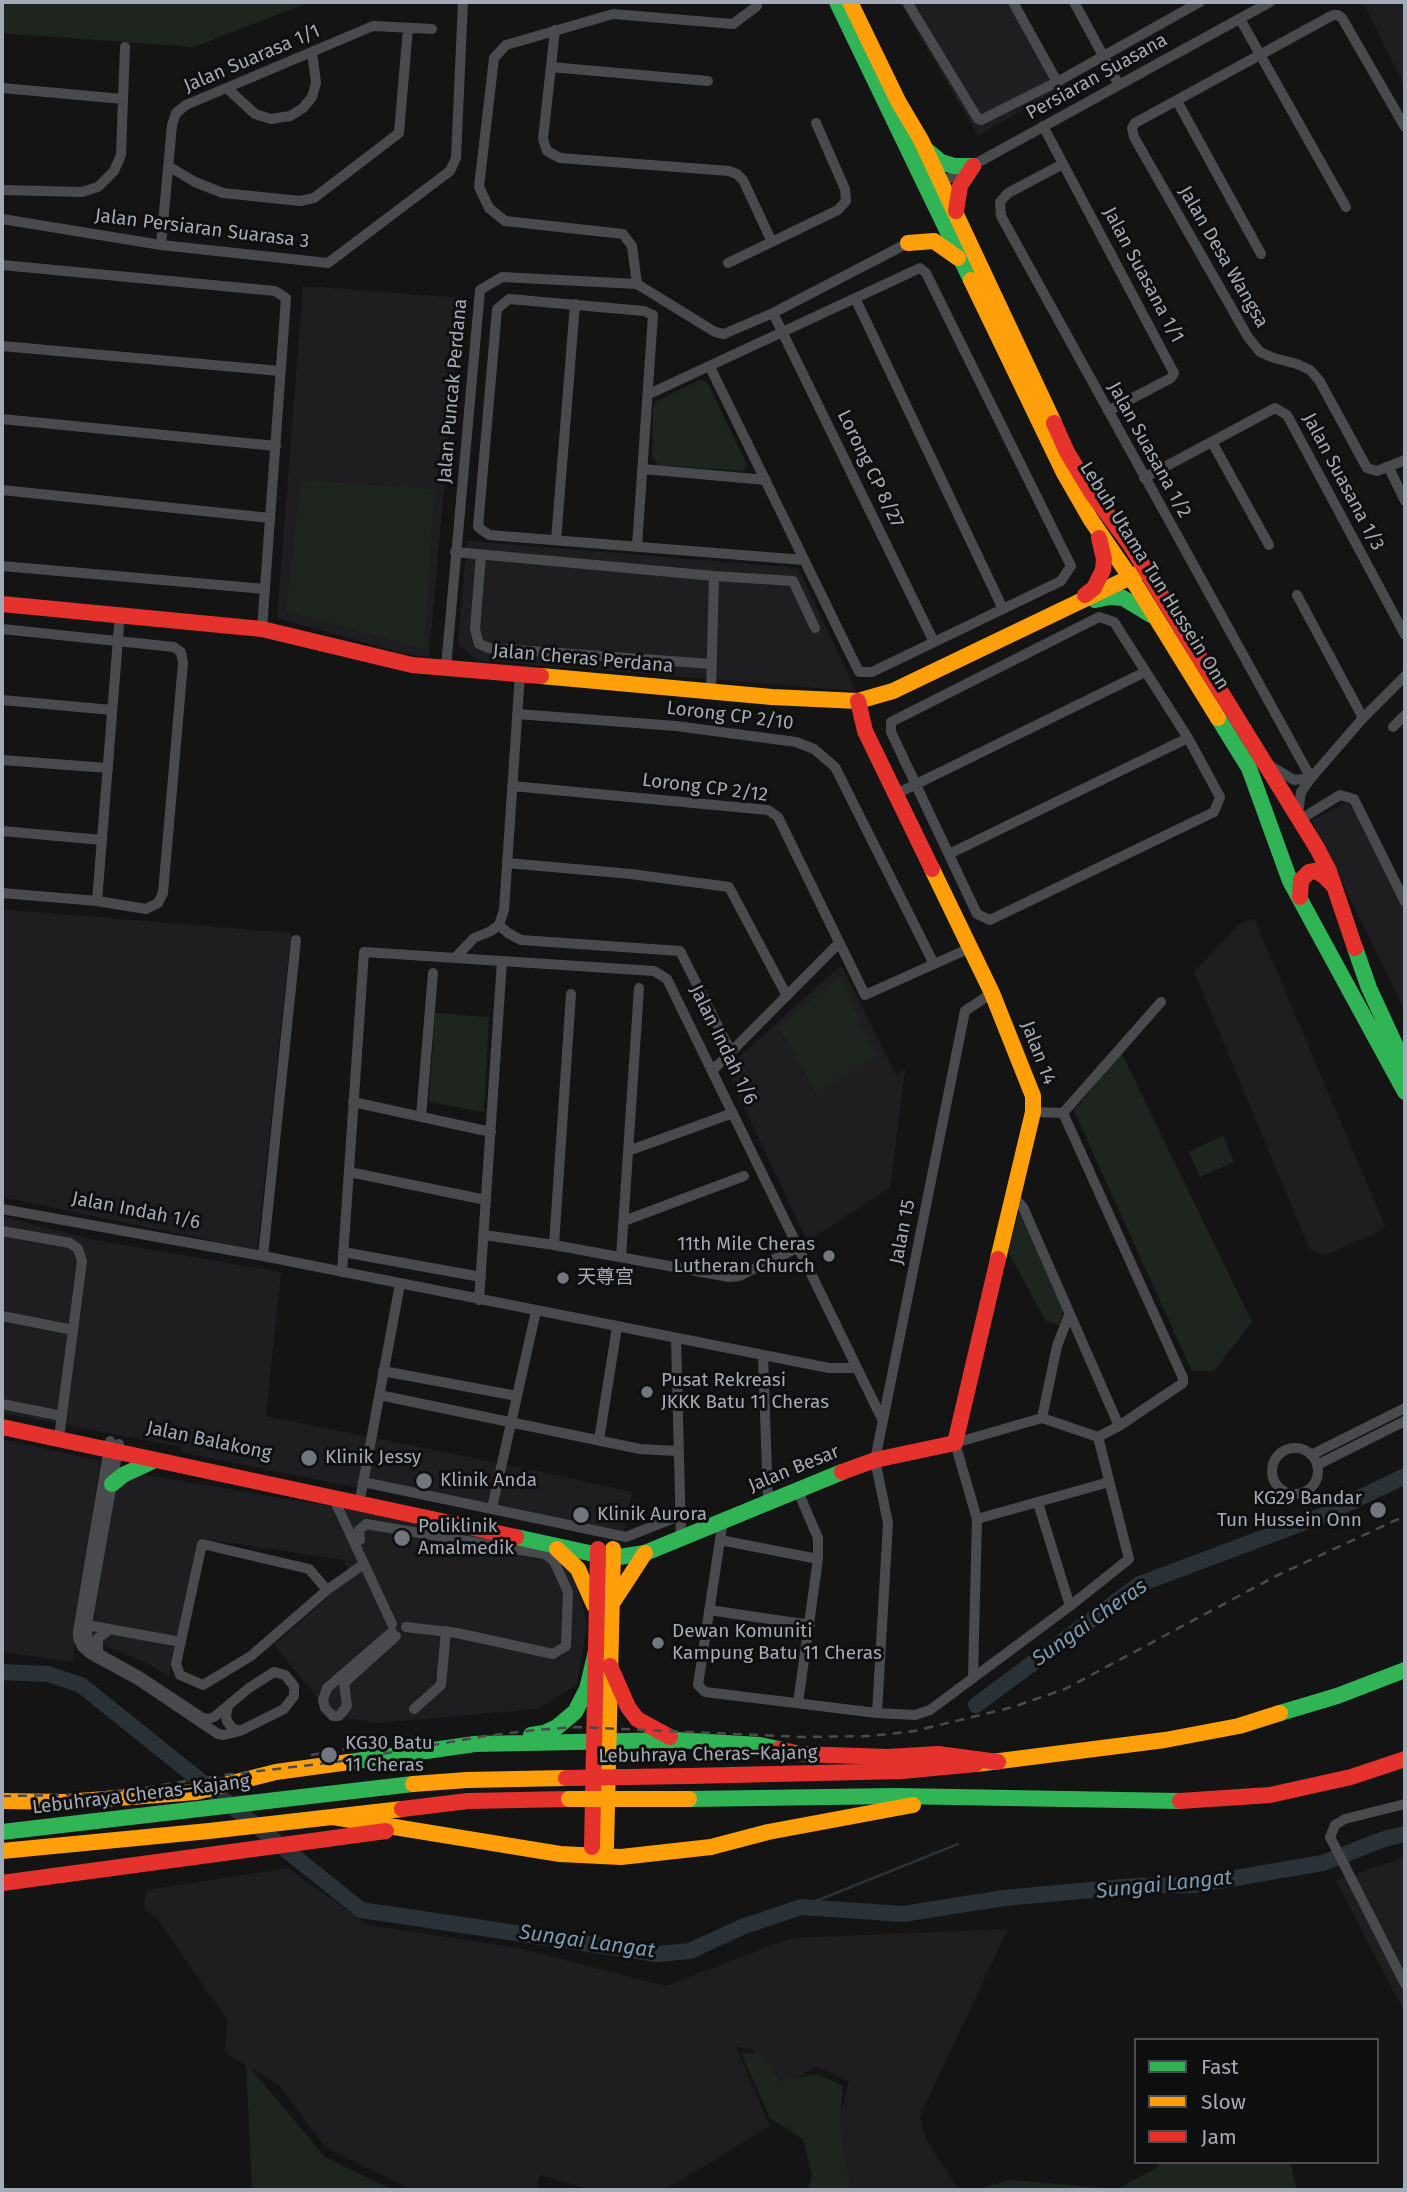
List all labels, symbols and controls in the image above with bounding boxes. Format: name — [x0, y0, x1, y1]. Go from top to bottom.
street label: Jalan Suarasa 1/1 — [180, 20, 324, 98]
street label: Persiaran Suasana — [1023, 29, 1171, 125]
street label: Jalan Desa Wangsa — [1173, 182, 1273, 332]
street label: Jalan Suasana 1/1 — [1098, 203, 1188, 347]
street label: Jalan Persiaran Suarasa 3 — [94, 205, 310, 253]
street label: Jalan Puncak Perdana — [434, 298, 472, 484]
street label: Jalan Suasana 1/2 — [1102, 378, 1196, 522]
street label: Lorong CP 8/27 — [832, 407, 908, 531]
street label: Jalan Suasana 1/3 — [1297, 410, 1389, 554]
street label: Lebuh Utama Tun Hussein Onn — [1074, 458, 1234, 694]
street label: Jalan Cheras Perdana — [492, 640, 674, 678]
street label: Lorong CP 2/10 — [665, 697, 795, 735]
street label: Lorong CP 2/12 — [641, 769, 769, 807]
street label: Jalan Indah 1/6 — [684, 981, 762, 1109]
street label: Jalan 14 — [1015, 1018, 1061, 1088]
street label: Jalan Indah 1/6 — [70, 1187, 202, 1235]
street label: Jalan 15 — [886, 1198, 920, 1266]
place label: 11th Mile Cheras Lutheran Church — [674, 1234, 815, 1278]
marker: 11th Mile Cheras Lutheran Church — [821, 1248, 837, 1264]
place label: 天尊宫 — [577, 1267, 634, 1289]
marker: 天尊宫 — [555, 1270, 571, 1286]
place label: Pusat Rekreasi JKKK Batu 11 Cheras — [661, 1370, 829, 1414]
marker: Pusat Rekreasi JKKK Batu 11 Cheras — [639, 1384, 655, 1400]
street label: Jalan Balakong — [144, 1417, 274, 1465]
street label: Jalan Besar — [745, 1440, 843, 1498]
place label: Klinik Jessy — [325, 1447, 421, 1469]
marker: Klinik Jessy — [299, 1448, 319, 1468]
place label: Klinik Anda — [440, 1470, 537, 1492]
marker: Klinik Anda — [414, 1471, 434, 1491]
place label: KG29 Bandar Tun Hussein Onn — [1217, 1488, 1362, 1532]
marker: KG29 Bandar Tun Hussein Onn — [1368, 1500, 1388, 1520]
place label: Klinik Aurora — [597, 1504, 707, 1526]
marker: Klinik Aurora — [571, 1505, 591, 1525]
place label: Poliklinik Amalmedik — [418, 1516, 514, 1560]
marker: Poliklinik Amalmedik — [392, 1528, 412, 1548]
water label: Sungai Cheras — [1028, 1574, 1152, 1672]
place label: Dewan Komuniti Kampung Batu 11 Cheras — [672, 1621, 882, 1665]
marker: Dewan Komuniti Kampung Batu 11 Cheras — [650, 1635, 666, 1651]
place label: KG30 Batu 11 Cheras — [345, 1733, 433, 1777]
street label: Lebuhraya Cheras–Kajang — [598, 1742, 818, 1768]
marker: KG30 Batu 11 Cheras — [319, 1745, 339, 1765]
street label: Lebuhraya Cheras–Kajang — [31, 1770, 251, 1820]
water label: Sungai Langat — [1095, 1865, 1233, 1905]
water label: Sungai Langat — [518, 1920, 656, 1964]
legend — [1134, 2038, 1379, 2164]
text: Fast — [1201, 2054, 1239, 2080]
text: Slow — [1201, 2089, 1246, 2115]
text: Jam — [1201, 2124, 1237, 2150]

